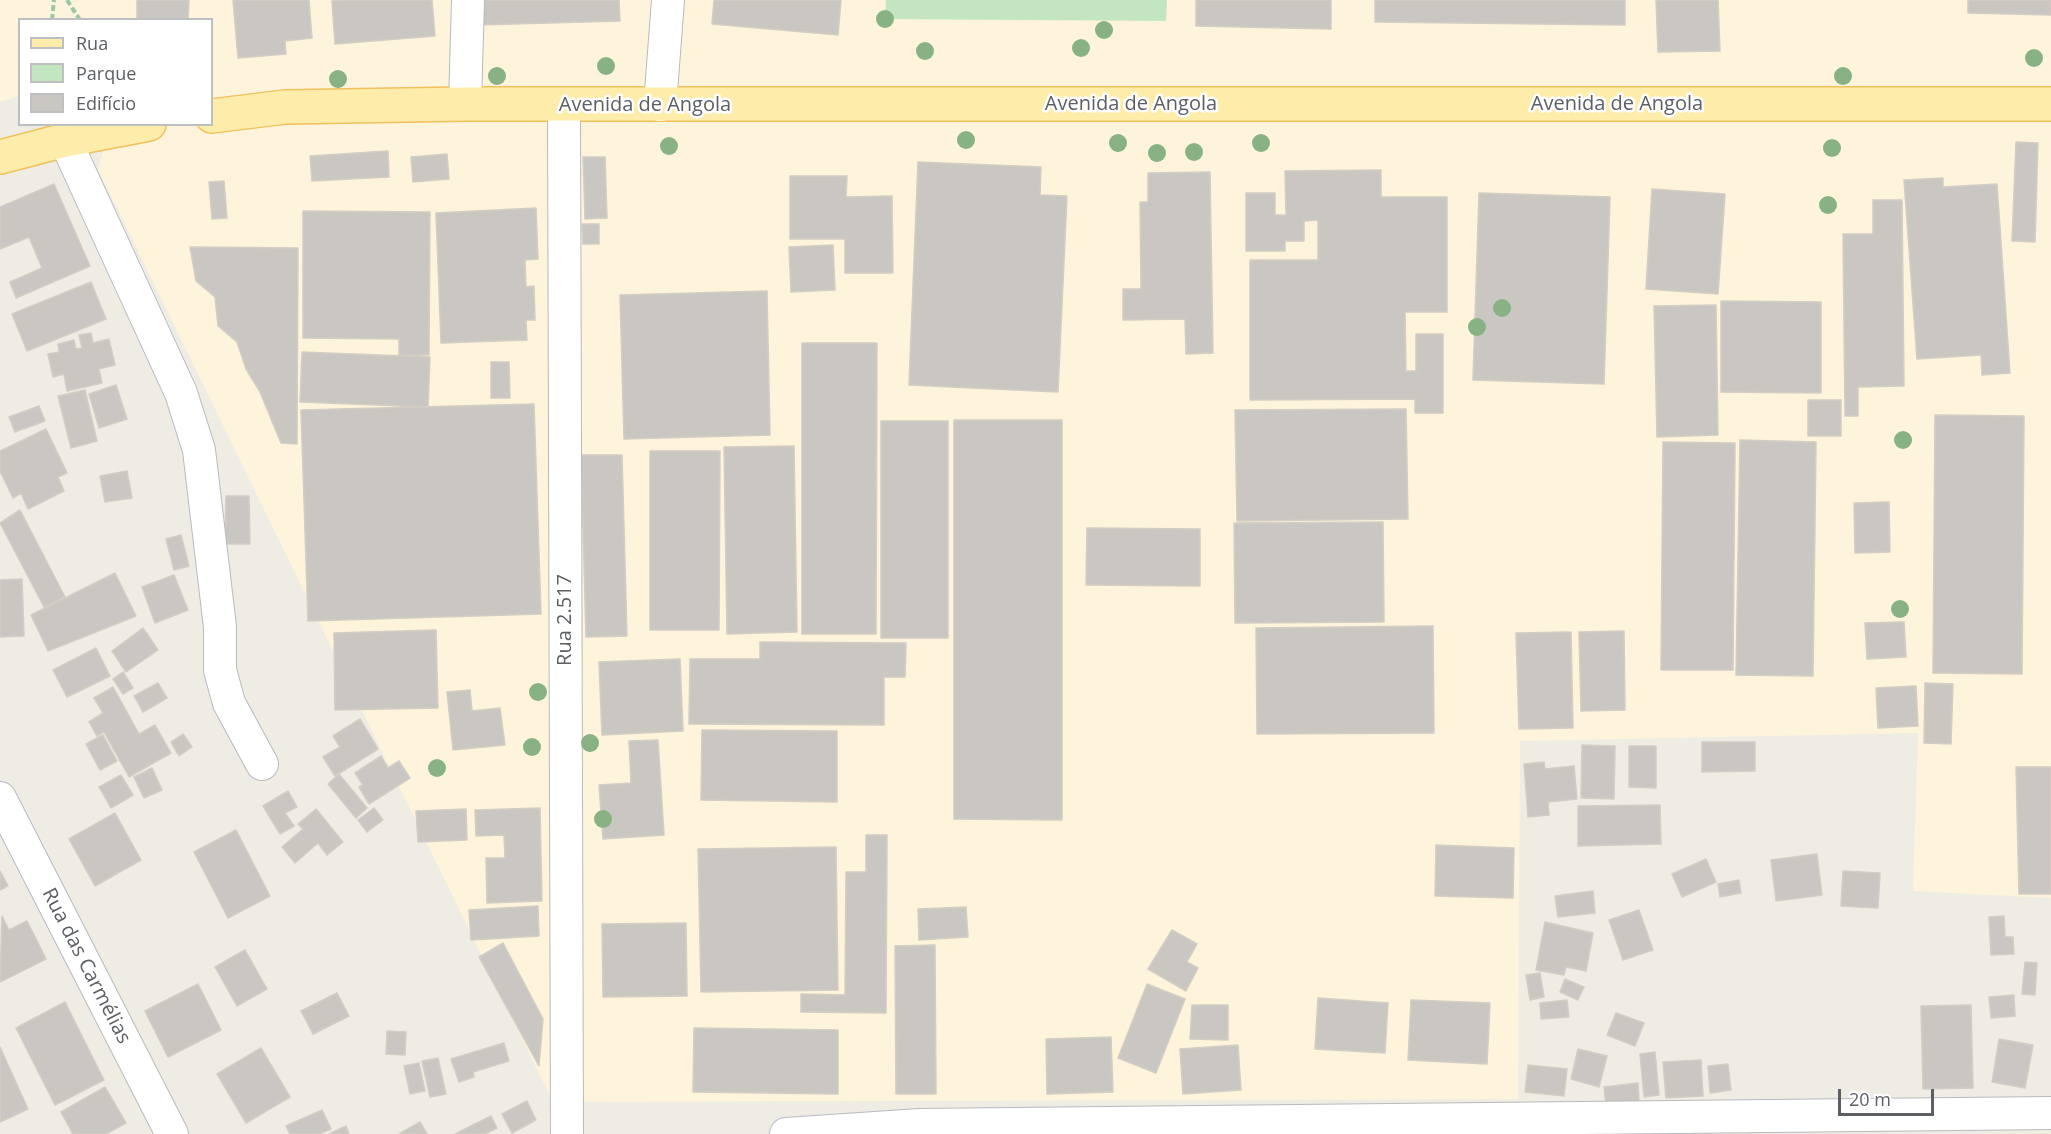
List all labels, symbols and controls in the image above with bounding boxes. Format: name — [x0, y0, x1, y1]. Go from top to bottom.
legend — [18, 18, 213, 126]
text: Rua — [76, 31, 108, 55]
text: Parque — [76, 61, 136, 85]
text: Edifício — [76, 91, 136, 115]
street label: Avenida de Angola — [1045, 92, 1217, 116]
street label: Avenida de Angola — [1531, 92, 1703, 116]
street label: Avenida de Angola — [559, 93, 731, 117]
street label: Rua 2.517 — [553, 574, 577, 666]
street label: Rua das Carmélias — [36, 884, 136, 1048]
scale bar — [1841, 1077, 1937, 1115]
text: 20 m — [1849, 1087, 1891, 1111]

